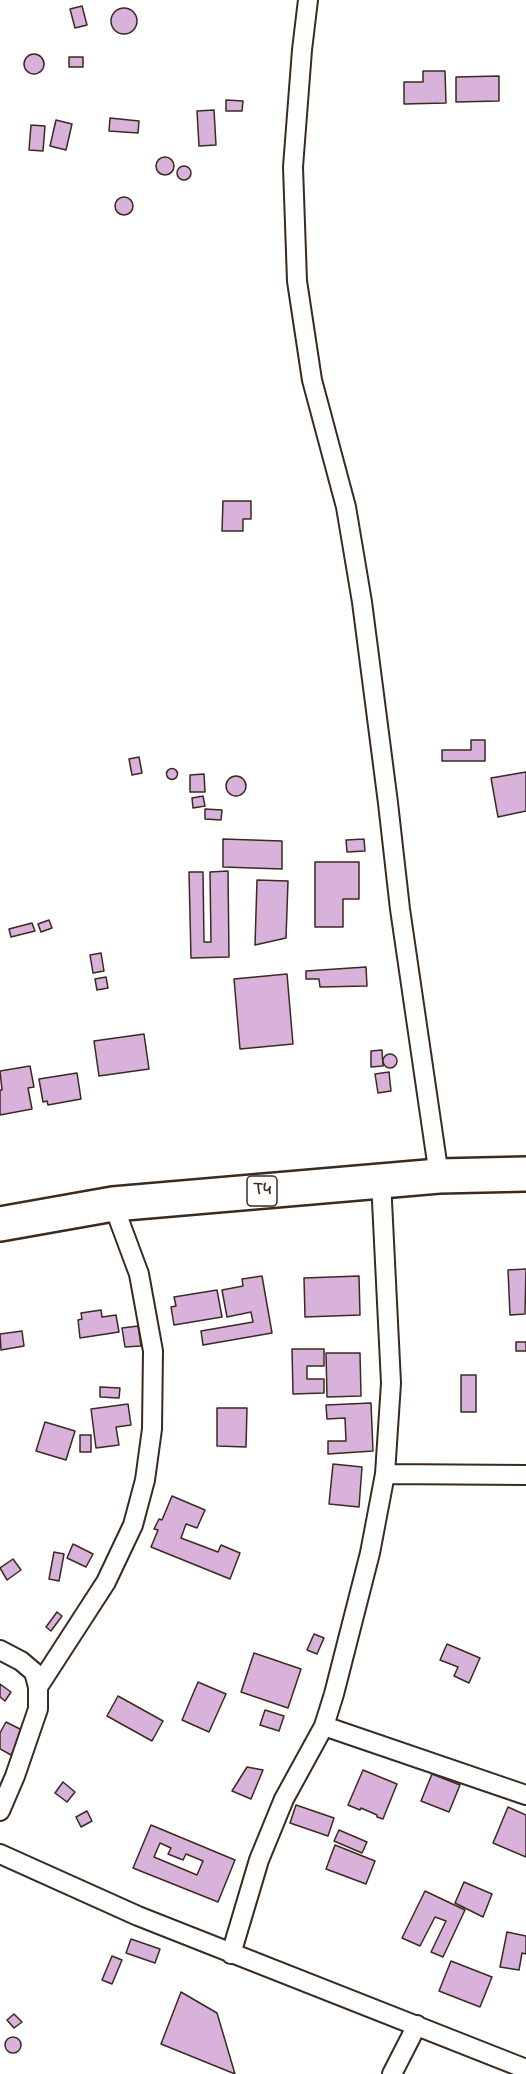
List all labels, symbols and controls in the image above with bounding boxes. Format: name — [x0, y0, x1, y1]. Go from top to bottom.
road number: T4 — [247, 1176, 277, 1206]

